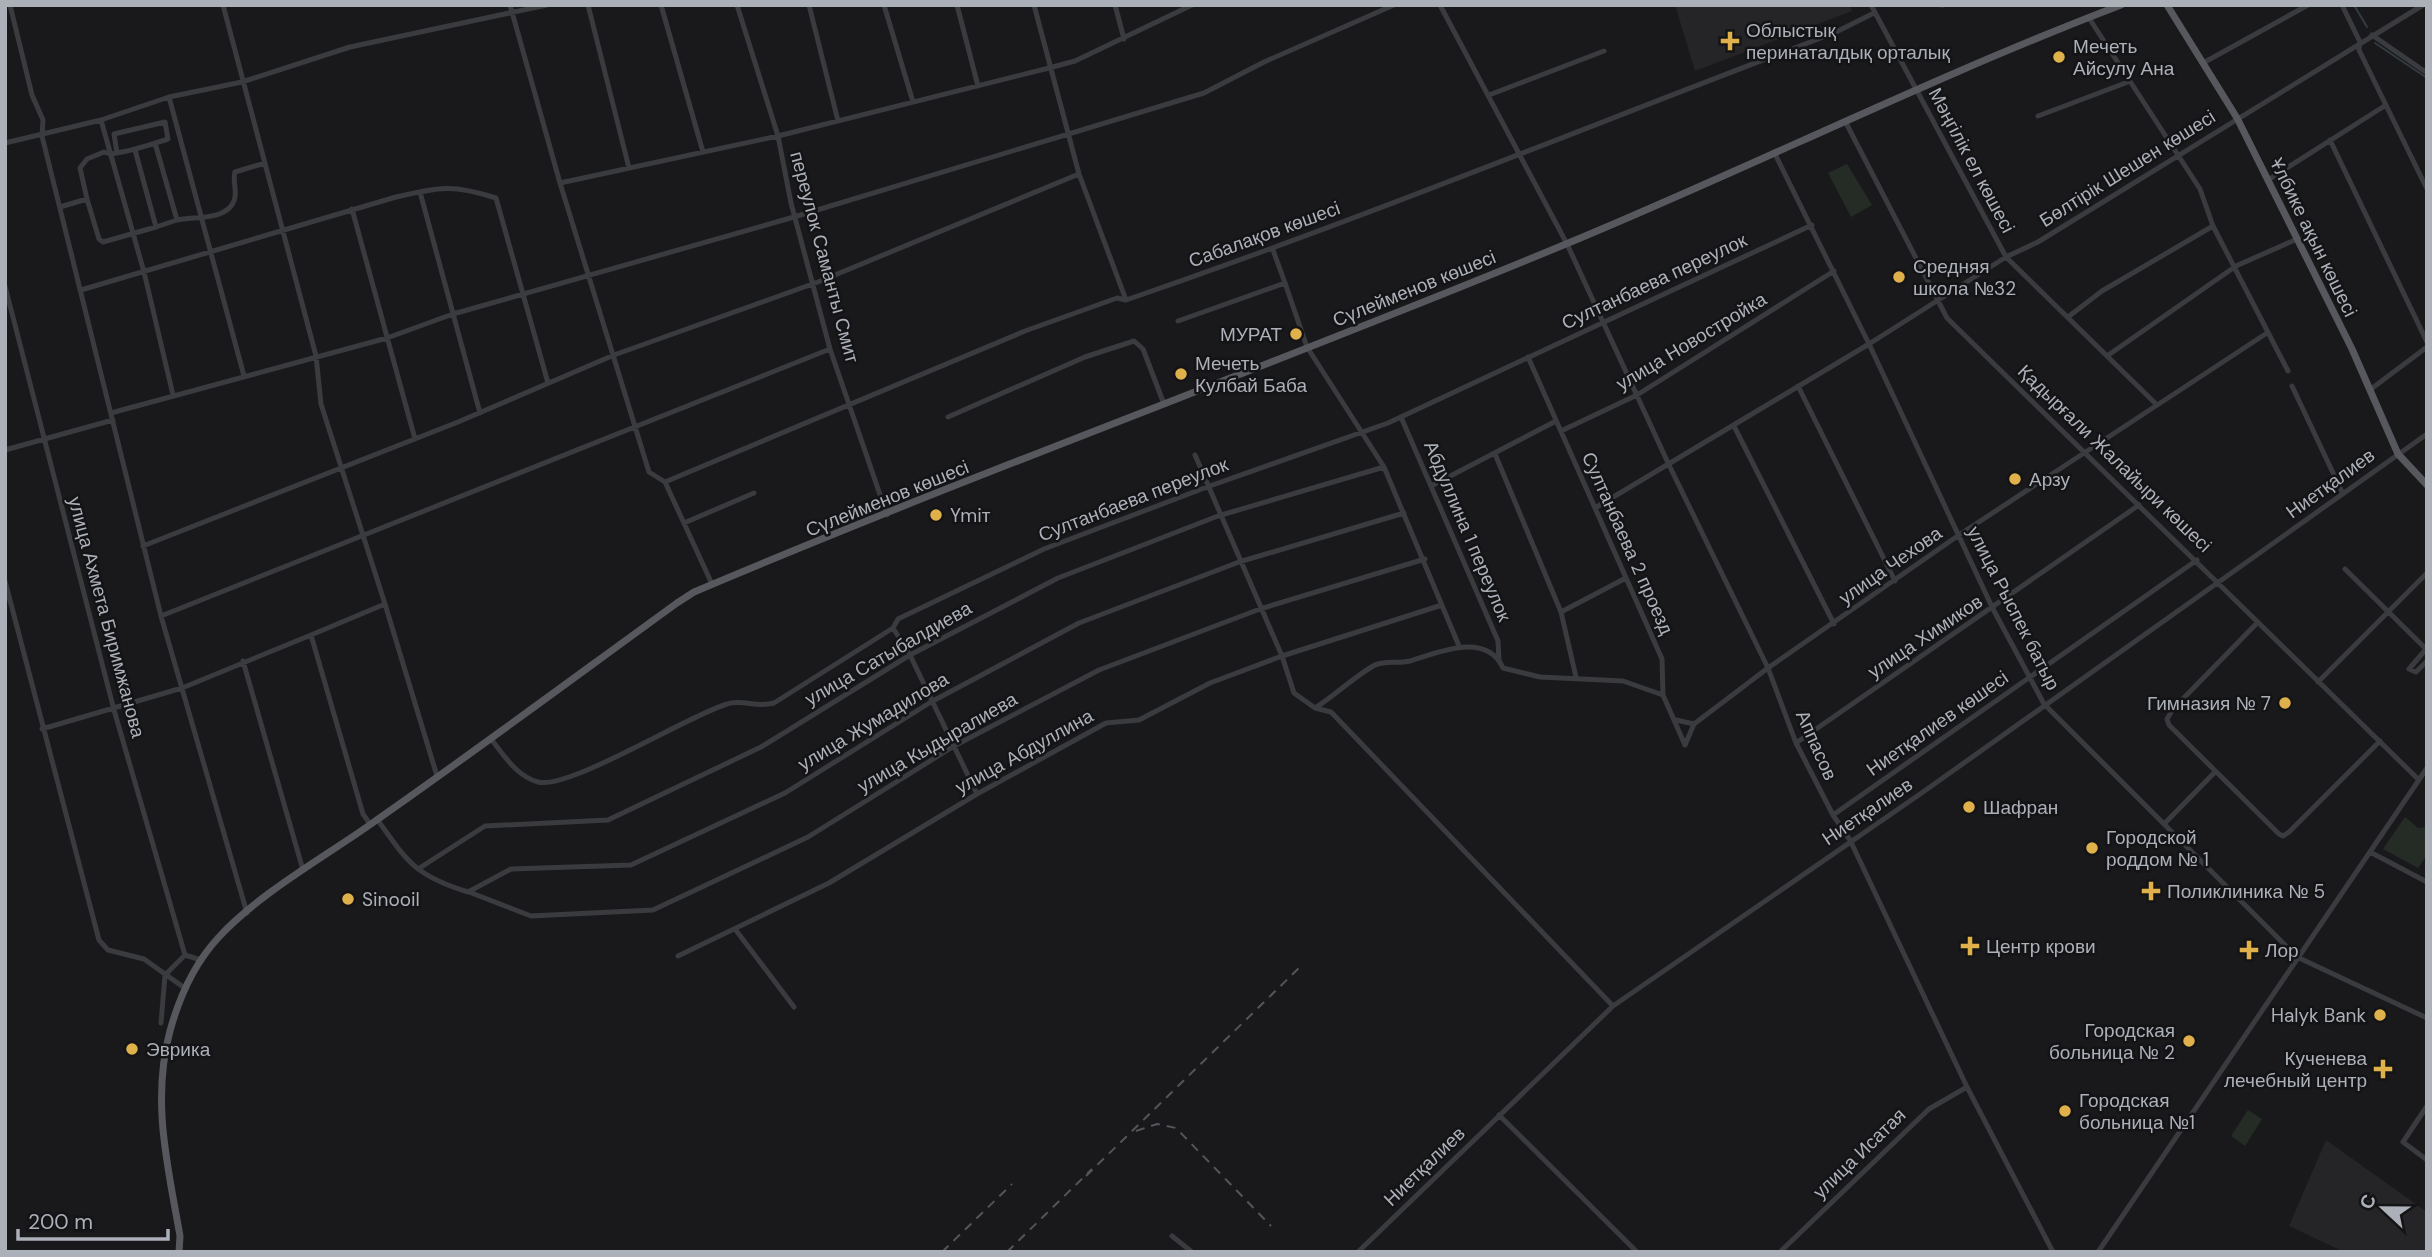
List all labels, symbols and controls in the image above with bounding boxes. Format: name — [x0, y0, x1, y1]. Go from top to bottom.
place label: Облыстық перинаталдық орталық — [1746, 18, 1950, 65]
marker: Облыстық перинаталдық орталық — [1720, 31, 1740, 51]
place label: Мечеть Айсулу Ана — [2073, 34, 2175, 81]
marker: Мечеть Айсулу Ана — [2051, 49, 2067, 65]
street label: Мәңгілік ел көшесі — [1923, 83, 2020, 237]
street label: Бөлтірік Шешен көшесі — [2035, 104, 2220, 233]
street label: переулок Саманты Смит — [784, 148, 865, 366]
street label: Ұлбике ақын көшесі — [2264, 154, 2363, 321]
street label: Сабалақов көшесі — [1185, 195, 1343, 274]
street label: Султанбаева переулок — [1558, 227, 1751, 335]
street label: Сүлейменов көшесі — [1329, 244, 1499, 333]
place label: Средняя школа №32 — [1913, 254, 2016, 301]
marker: Средняя школа №32 — [1891, 269, 1907, 285]
street label: улица Новостройка — [1611, 286, 1771, 396]
place label: МУРАТ — [1220, 322, 1282, 347]
marker: МУРАТ — [1288, 326, 1304, 342]
place label: Мечеть Кулбай Баба — [1195, 351, 1307, 398]
street label: Қадырғали Жалайыри көшесі — [2012, 359, 2217, 558]
marker: Мечеть Кулбай Баба — [1173, 366, 1189, 382]
street label: Абдуллина 1 переулок — [1418, 437, 1517, 626]
street label: Ниетқалиев — [2281, 443, 2380, 524]
street label: Султанбаева 2 проезд — [1576, 448, 1679, 638]
street label: Султанбаева переулок — [1035, 451, 1232, 547]
street label: Сүлейменов көшесі — [802, 454, 972, 543]
place label: Арзу — [2029, 467, 2071, 492]
marker: Арзу — [2007, 471, 2023, 487]
street label: улица Ахмета Биримжанова — [62, 494, 151, 741]
place label: Ymiт — [950, 503, 991, 528]
marker: Ymiт — [928, 507, 944, 523]
street label: улица Чехова — [1834, 520, 1947, 610]
street label: улица Рыспек батыр — [1961, 522, 2066, 694]
street label: улица Химиков — [1863, 589, 1988, 684]
street label: улица Сатыбалдиева — [800, 595, 977, 711]
street label: Ниетқалиев көшесі — [1861, 665, 2013, 782]
street label: улица Жумадилова — [793, 666, 954, 776]
street label: улица Кыдыралиева — [853, 686, 1022, 798]
place label: Гимназия № 7 — [2147, 691, 2271, 716]
marker: Гимназия № 7 — [2277, 695, 2293, 711]
street label: улица Абдуллина — [951, 703, 1098, 800]
street label: Аппасов — [1790, 706, 1843, 784]
street label: Ниетқалиев — [1817, 772, 1917, 851]
place label: Шафран — [1983, 795, 2058, 820]
marker: Шафран — [1961, 799, 1977, 815]
place label: Городской роддом № 1 — [2106, 825, 2209, 872]
marker: Городской роддом № 1 — [2084, 840, 2100, 856]
place label: Поликлиника № 5 — [2167, 879, 2325, 904]
marker: Поликлиника № 5 — [2141, 881, 2161, 901]
place label: Sinooil — [362, 887, 420, 912]
marker: Sinooil — [340, 891, 356, 907]
place label: Центр крови — [1986, 934, 2096, 959]
marker: Центр крови — [1960, 936, 1980, 956]
place label: Лор — [2265, 938, 2299, 963]
marker: Лор — [2239, 940, 2259, 960]
place label: Halyk Bank — [2271, 1003, 2366, 1028]
marker: Halyk Bank — [2372, 1007, 2388, 1023]
place label: Городская больница № 2 — [2049, 1018, 2175, 1065]
marker: Городская больница № 2 — [2181, 1033, 2197, 1049]
place label: Эврика — [146, 1037, 211, 1062]
marker: Эврика — [124, 1041, 140, 1057]
place label: Кученева лечебный центр — [2224, 1046, 2367, 1093]
marker: Кученева лечебный центр — [2373, 1059, 2393, 1079]
place label: Городская больница №1 — [2079, 1088, 2195, 1135]
street label: улица Исатая — [1808, 1103, 1911, 1204]
marker: Городская больница №1 — [2057, 1103, 2073, 1119]
street label: Ниетқалиев — [1378, 1121, 1471, 1212]
north arrow — [2348, 1173, 2418, 1243]
text: С — [2354, 1191, 2382, 1213]
scale bar — [18, 1198, 168, 1242]
text: 200 m — [28, 1208, 93, 1236]

